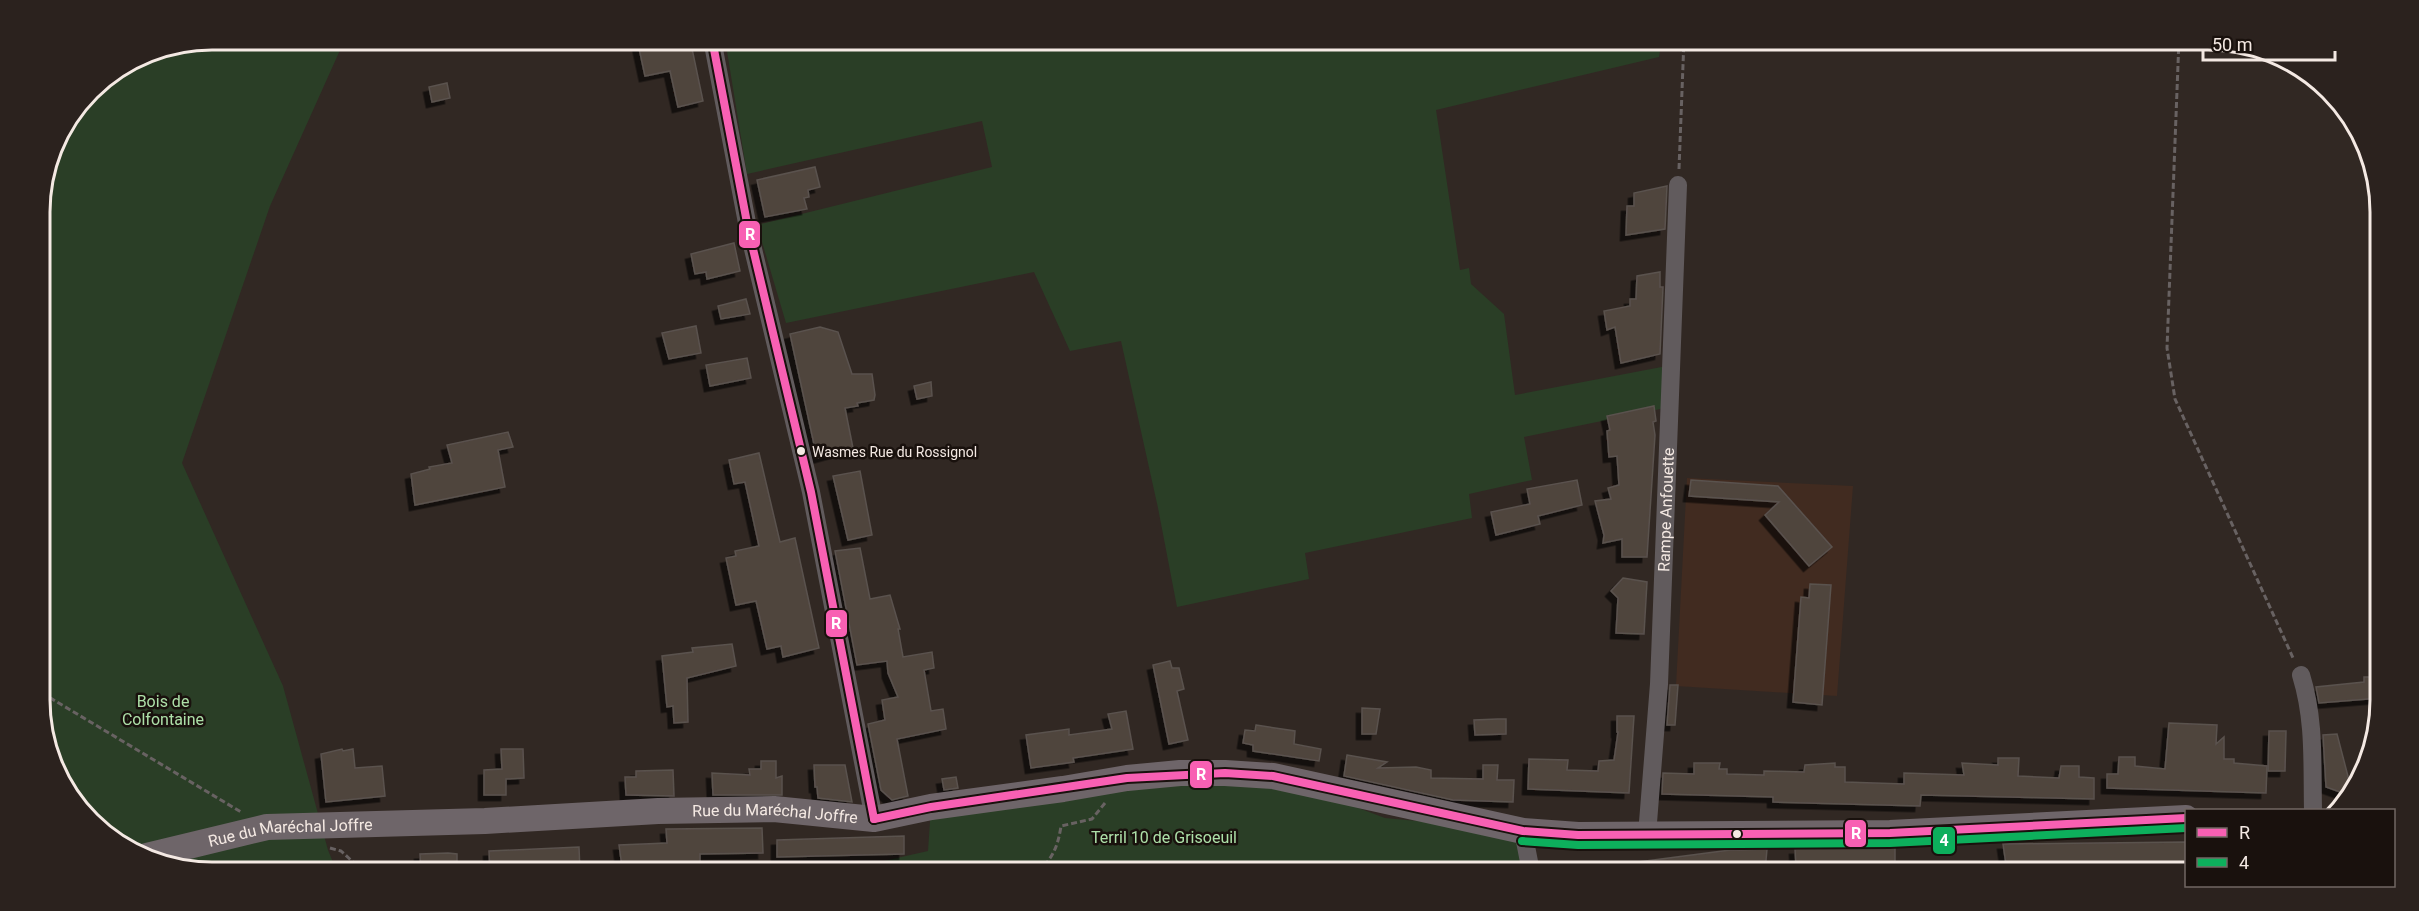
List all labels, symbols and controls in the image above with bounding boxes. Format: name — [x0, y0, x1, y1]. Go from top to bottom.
scale bar — [2203, 24, 2335, 62]
text: 50 m — [2212, 34, 2252, 55]
line badge: R — [738, 220, 761, 249]
text: R — [745, 225, 755, 244]
place label: Wasmes Rue du Rossignol — [812, 444, 977, 460]
marker: Wasmes Rue du Rossignol — [795, 445, 807, 457]
street label: Rampe Anfouette — [1654, 447, 1678, 572]
line badge: R — [825, 609, 848, 638]
text: R — [831, 614, 841, 633]
park label: Bois de Colfontaine — [122, 692, 204, 729]
line badge: R — [1189, 760, 1213, 789]
text: R — [1196, 765, 1206, 784]
street label: Rue du Maréchal Joffre — [692, 800, 859, 827]
legend — [2185, 809, 2395, 887]
street label: Rue du Maréchal Joffre — [206, 815, 373, 851]
line badge: R — [1844, 819, 1867, 848]
text: R — [2239, 822, 2250, 843]
text: R — [1851, 824, 1861, 843]
line badge: 4 — [1932, 826, 1956, 855]
park label: Terril 10 de Grisoeuil — [1091, 828, 1237, 847]
unlabelled marker — [1731, 828, 1743, 840]
text: 4 — [1939, 831, 1949, 850]
text: 4 — [2239, 852, 2249, 873]

